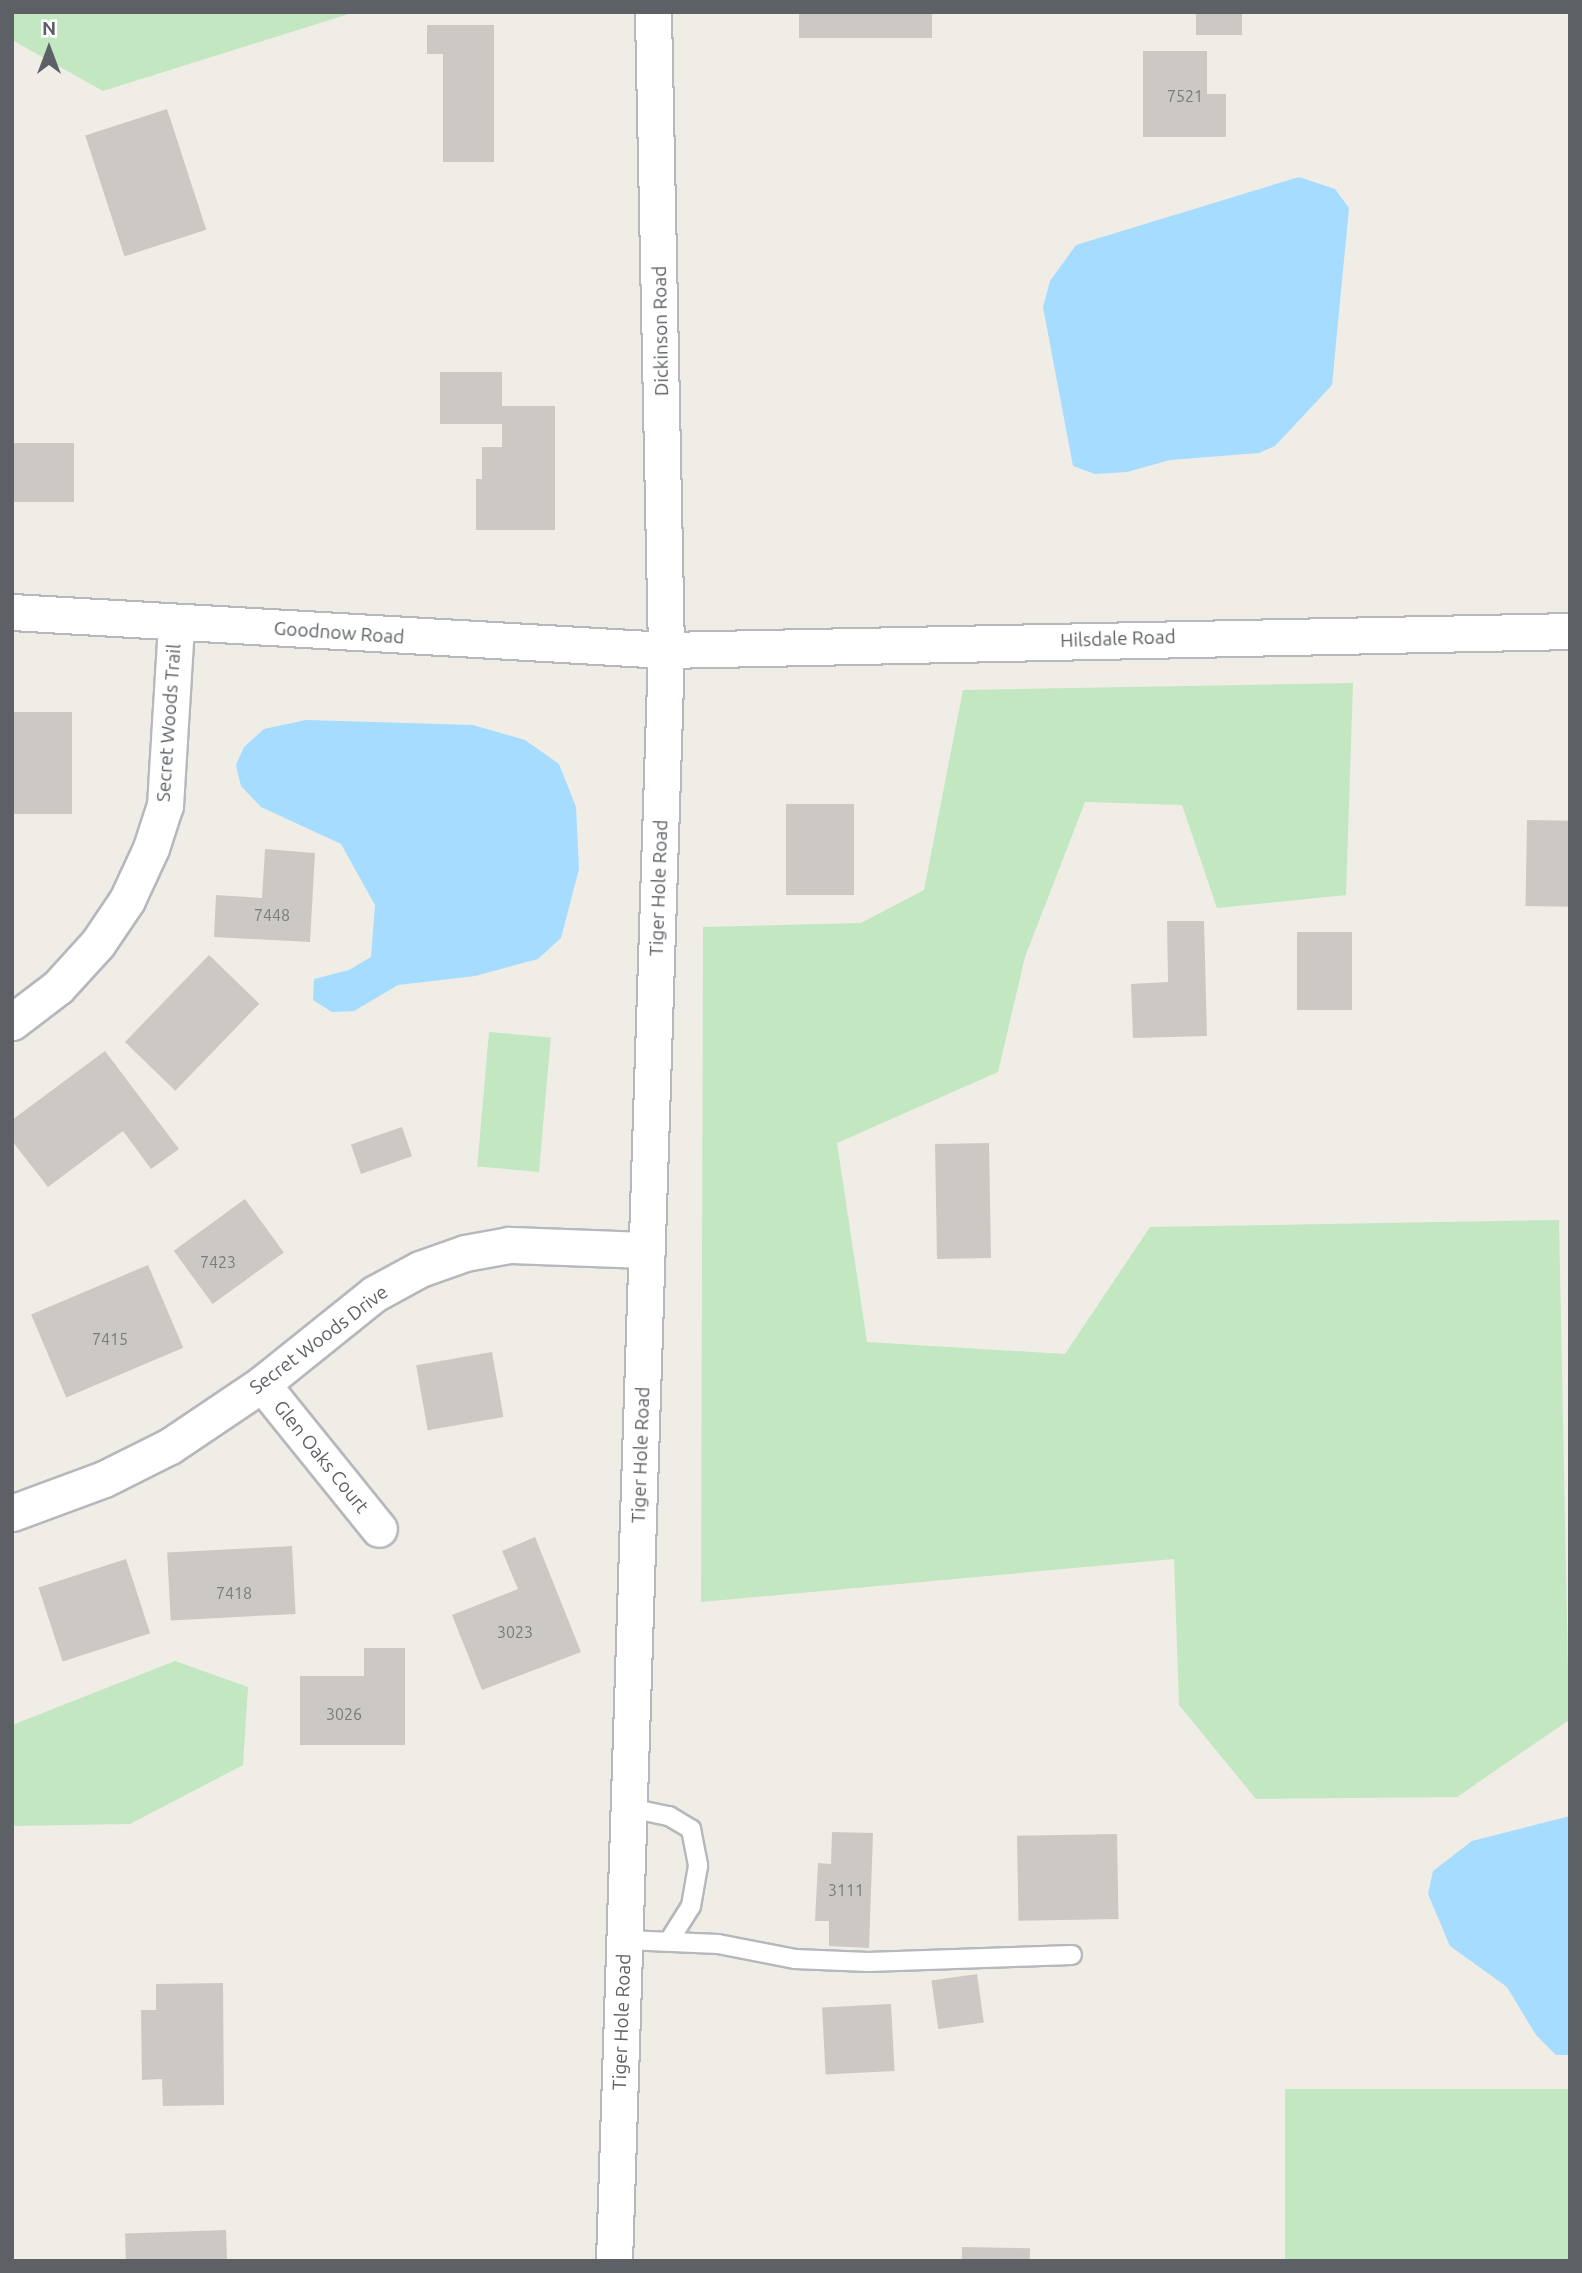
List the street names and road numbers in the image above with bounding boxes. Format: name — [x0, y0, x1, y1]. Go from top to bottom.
street label: Dickinson Road — [648, 266, 674, 396]
street label: Goodnow Road — [273, 617, 405, 649]
street label: Hilsdale Road — [1060, 626, 1176, 652]
street label: Secret Woods Trail — [152, 643, 186, 803]
street label: Tiger Hole Road — [645, 819, 673, 957]
street label: Secret Woods Drive — [245, 1281, 393, 1399]
street label: Tiger Hole Road — [627, 1386, 655, 1524]
street label: Glen Oaks Court — [269, 1396, 373, 1518]
street label: Tiger Hole Road — [608, 1953, 636, 2091]

